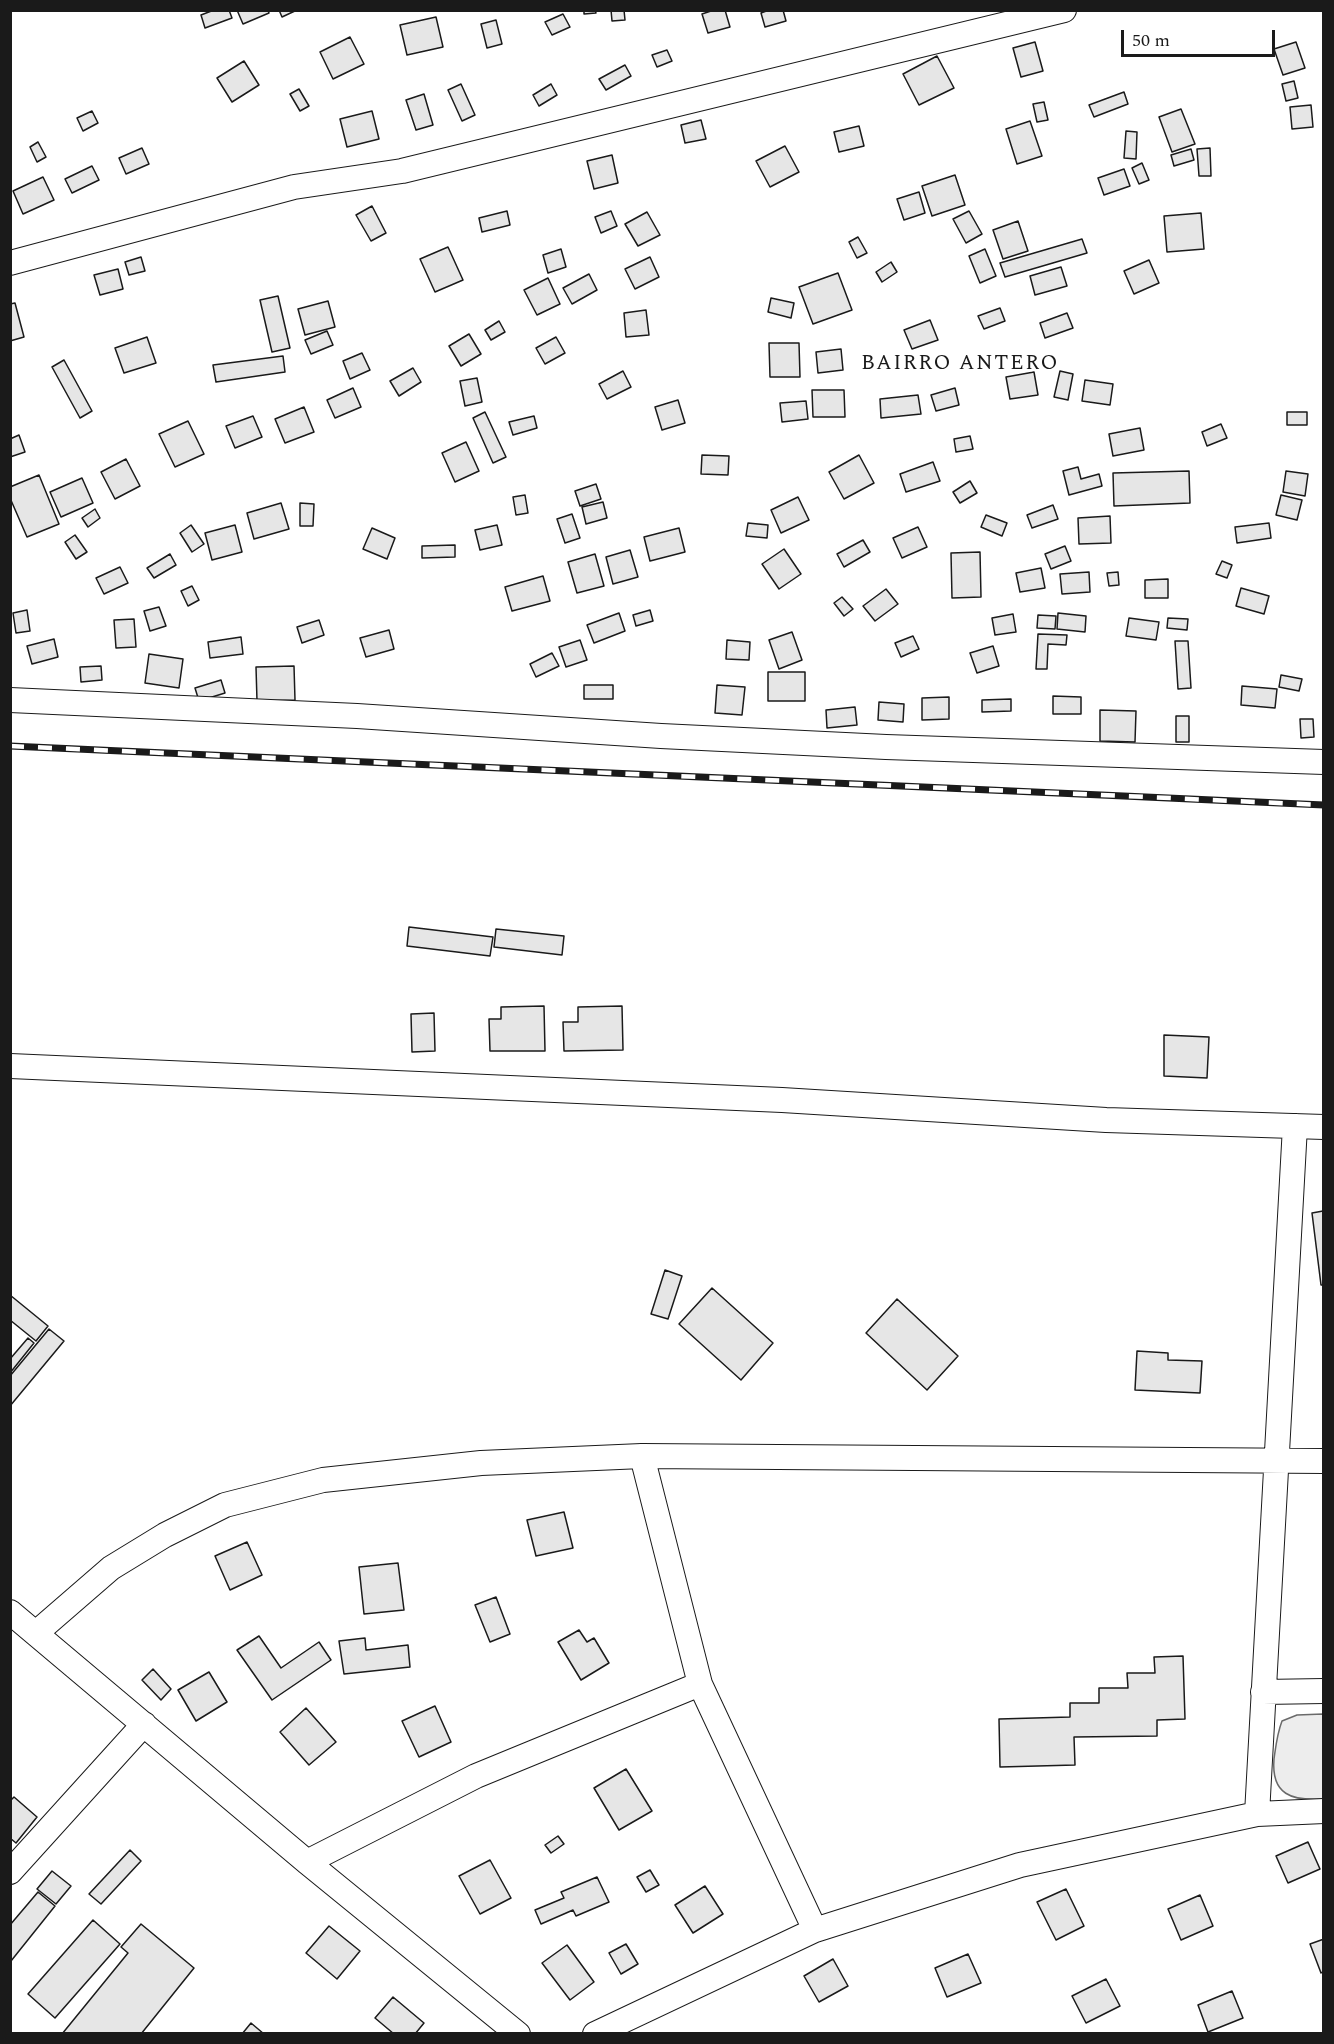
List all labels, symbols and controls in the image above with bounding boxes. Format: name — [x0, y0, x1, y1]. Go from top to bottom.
scale bar — [1124, 18, 1278, 56]
text: 50 m — [1132, 27, 1170, 54]
district label: BAIRRO ANTERO — [861, 352, 1059, 378]

